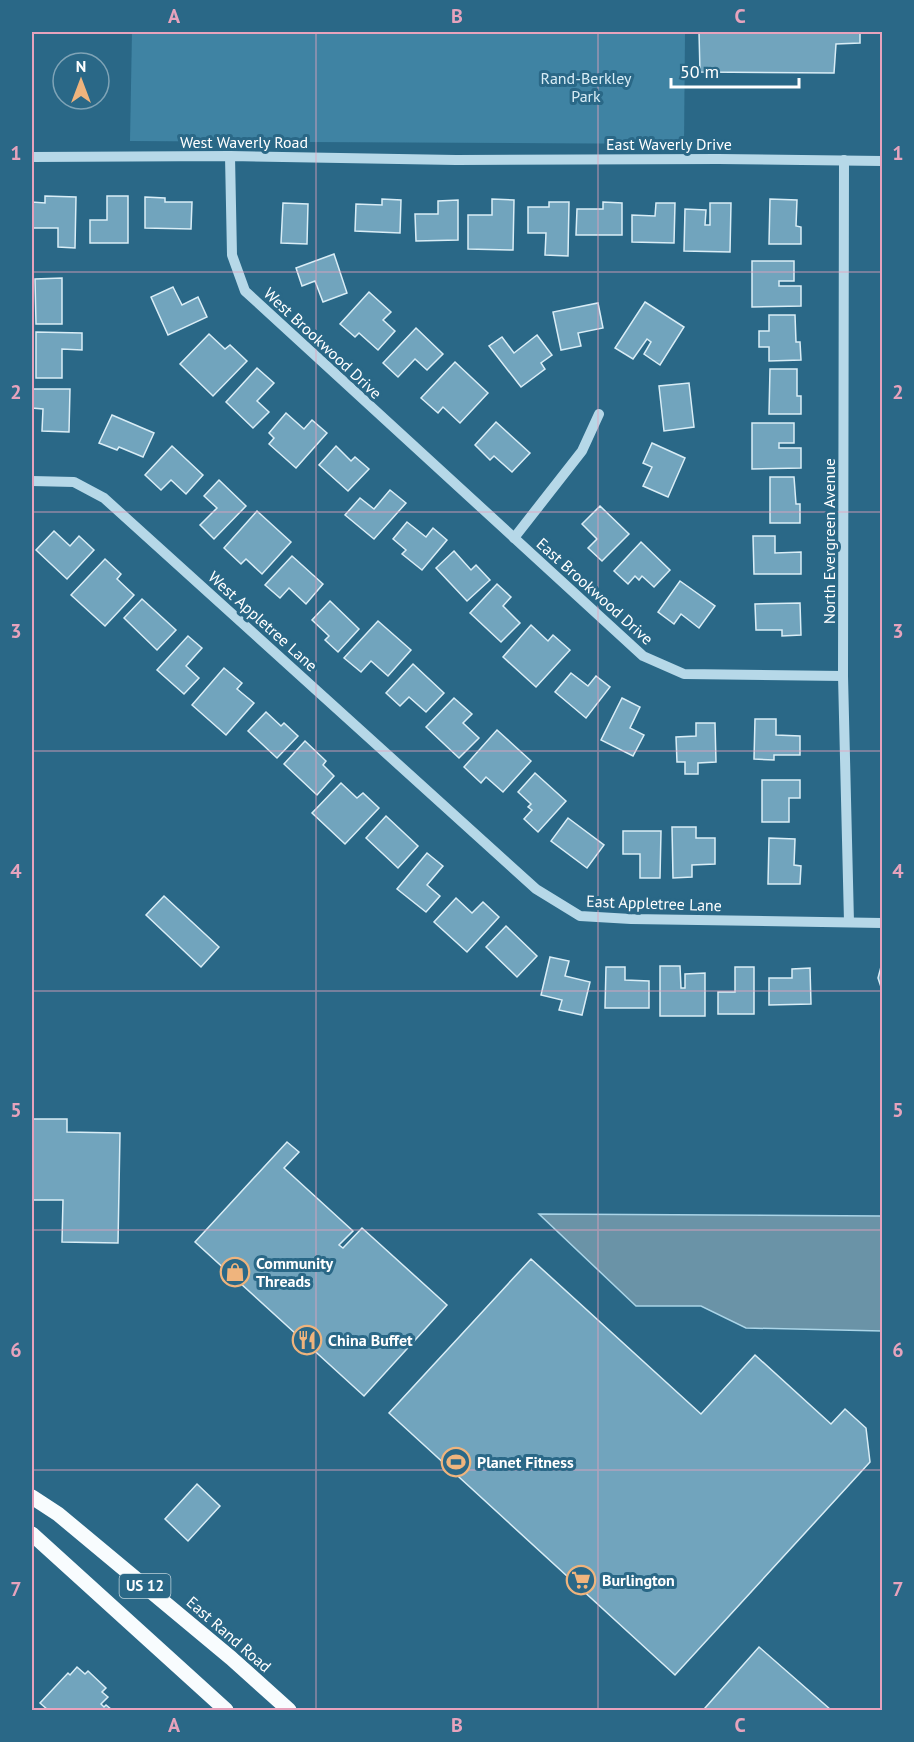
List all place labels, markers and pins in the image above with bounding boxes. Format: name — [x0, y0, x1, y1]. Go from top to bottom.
place label: Community Threads — [256, 1253, 334, 1291]
shop icon: Community Threads — [219, 1256, 251, 1288]
restaurant icon: China Buffet — [291, 1324, 323, 1356]
place label: China Buffet — [328, 1330, 413, 1350]
sports icon: Planet Fitness — [440, 1446, 472, 1478]
place label: Planet Fitness — [477, 1452, 574, 1472]
supermarket icon: Burlington — [565, 1564, 597, 1596]
place label: Burlington — [602, 1570, 675, 1590]

